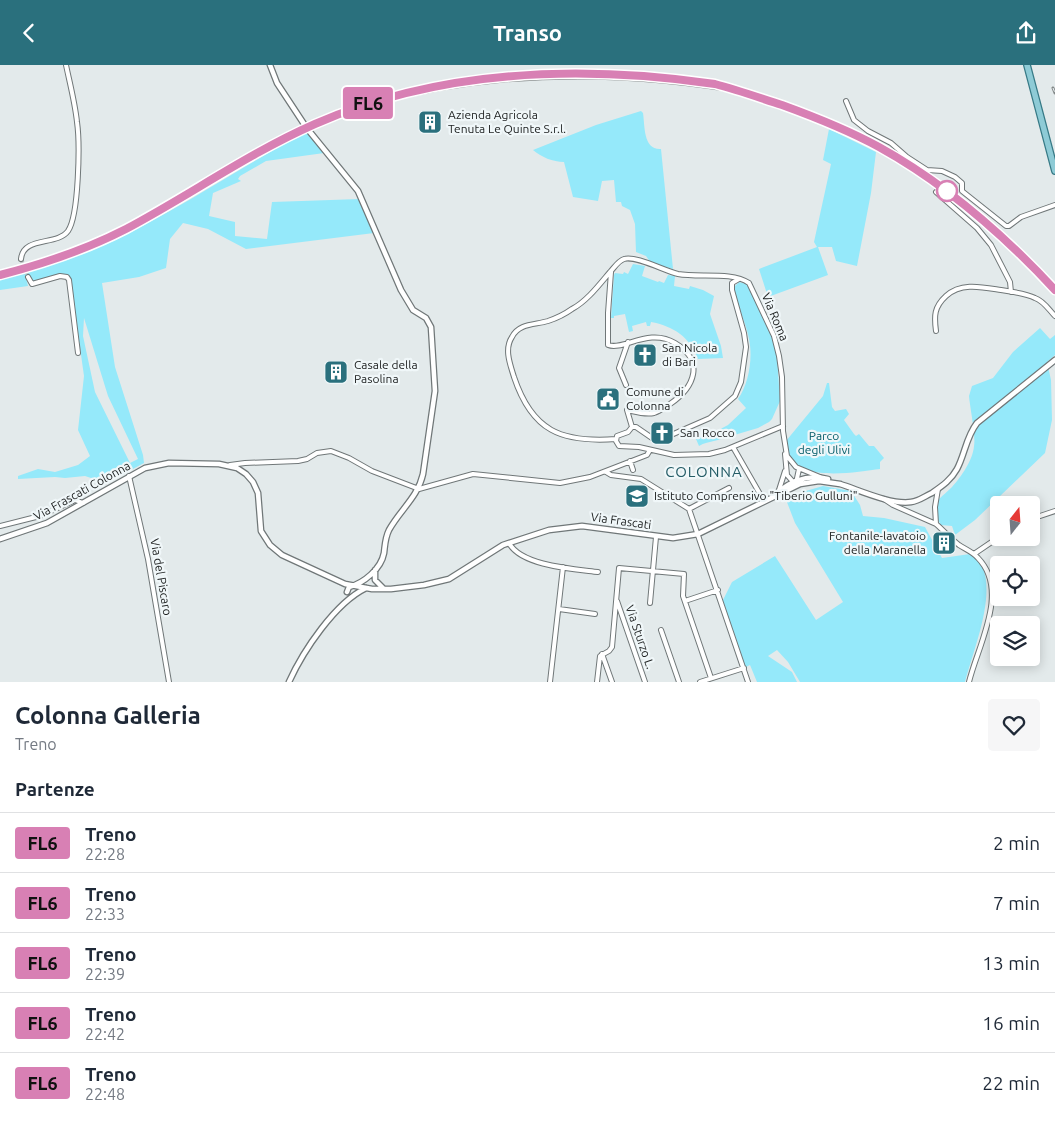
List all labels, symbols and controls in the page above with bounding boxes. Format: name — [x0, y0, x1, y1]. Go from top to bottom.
icon: back — [15, 19, 43, 47]
icon: share — [1012, 19, 1040, 47]
text: Transo — [493, 20, 562, 45]
line badge: FL6 — [339, 87, 397, 119]
text: FL6 — [353, 93, 383, 113]
place label: Azienda Agricola Tenuta Le Quinte S.r.l. — [448, 108, 566, 135]
building icon: Azienda Agricola Tenuta Le Quinte S.r.l. — [417, 109, 443, 135]
unlabelled marker — [936, 180, 958, 202]
street label: Via Roma — [760, 291, 791, 343]
place label: San Nicola di Bari — [662, 341, 717, 368]
church icon: San Nicola di Bari — [632, 342, 658, 368]
place label: Casale della Pasolina — [354, 358, 418, 385]
building icon: Casale della Pasolina — [323, 359, 349, 385]
place label: Comune di Colonna — [626, 385, 684, 412]
public building icon: Comune di Colonna — [595, 386, 621, 412]
church icon: San Rocco — [649, 420, 675, 446]
place label: San Rocco — [680, 426, 735, 439]
park label: Parco degli Ulivi — [798, 429, 850, 456]
street label: Via Frascati Colonna — [31, 459, 132, 523]
district label: COLONNA — [665, 463, 743, 480]
school or university icon: Istituto Comprensivo "Tiberio Gulluni" — [624, 483, 650, 509]
place label: Istituto Comprensivo "Tiberio Gulluni" — [654, 489, 857, 502]
north arrow — [990, 496, 1040, 546]
map controls — [990, 496, 1040, 666]
street label: Via Frascati — [590, 510, 652, 531]
place label: Fontanile-lavatoio della Maranella — [829, 529, 926, 556]
building icon: Fontanile-lavatoio della Maranella — [931, 530, 957, 556]
street label: Via del Piscaro — [148, 537, 175, 616]
button: locate — [990, 556, 1040, 606]
street label: Via Sturzo L. — [623, 603, 658, 671]
button: layers — [990, 616, 1040, 666]
button: heart — [988, 699, 1040, 751]
text: Colonna Galleria — [15, 702, 201, 729]
text: Treno — [15, 735, 57, 753]
text: Partenze — [15, 778, 95, 800]
text: Treno — [85, 823, 136, 845]
text: 2 min — [993, 832, 1040, 854]
text: FL6 — [27, 833, 58, 853]
text: 22:28 — [85, 845, 125, 863]
text: Treno — [85, 883, 136, 905]
text: 7 min — [993, 892, 1040, 914]
text: FL6 — [27, 893, 58, 913]
text: 22:33 — [85, 905, 125, 923]
text: Treno — [85, 943, 136, 965]
text: 13 min — [982, 952, 1040, 974]
text: FL6 — [27, 953, 58, 973]
text: 22:39 — [85, 965, 125, 983]
text: Treno — [85, 1003, 136, 1025]
text: 16 min — [982, 1012, 1040, 1034]
text: FL6 — [27, 1013, 58, 1033]
text: 22:42 — [85, 1025, 125, 1043]
text: Treno — [85, 1063, 136, 1085]
text: 22 min — [982, 1072, 1040, 1094]
text: FL6 — [27, 1073, 58, 1093]
text: 22:48 — [85, 1085, 125, 1103]

